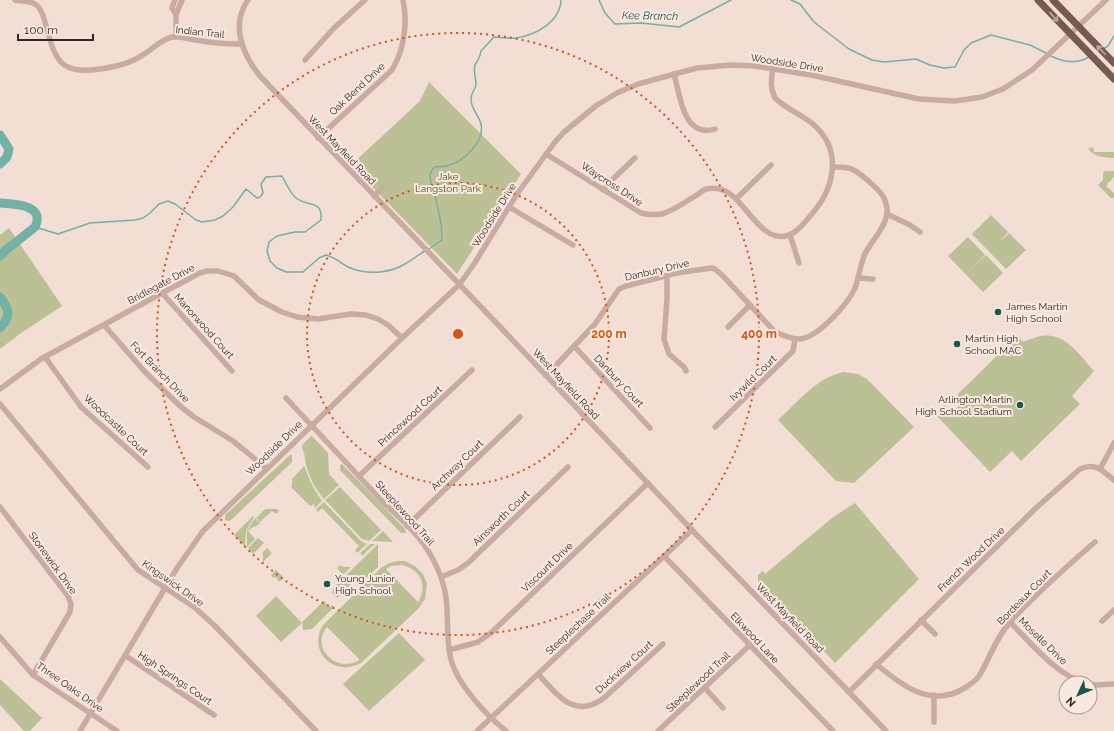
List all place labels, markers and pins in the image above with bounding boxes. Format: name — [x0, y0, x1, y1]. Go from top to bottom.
place label: James Martin High School — [1006, 301, 1068, 324]
marker: James Martin High School — [993, 307, 1003, 317]
centre of rings — [451, 327, 465, 341]
place label: Martin High School MAC — [965, 333, 1022, 356]
marker: Martin High School MAC — [952, 339, 962, 349]
place label: Arlington Martin High School Stadium — [915, 394, 1012, 417]
marker: Arlington Martin High School Stadium — [1015, 400, 1025, 410]
place label: Young Junior High School — [335, 573, 395, 596]
marker: Young Junior High School — [322, 579, 332, 589]

